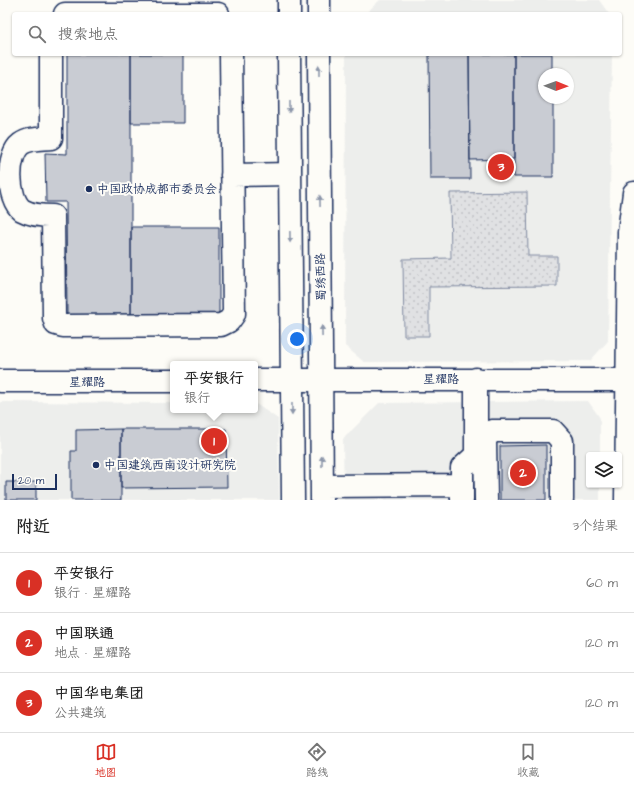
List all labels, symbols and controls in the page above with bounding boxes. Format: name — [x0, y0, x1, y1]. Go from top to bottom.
search box — [12, 12, 622, 56]
icon: search — [26, 23, 48, 45]
text: 搜索地点 — [58, 24, 118, 45]
one-way arrow — [316, 64, 322, 77]
north arrow — [538, 68, 574, 104]
one-way arrow — [286, 101, 292, 114]
pin: 3 — [488, 152, 514, 182]
place label: 中国政协成都市委员会 — [97, 181, 217, 198]
marker: 中国政协成都市委员会 — [84, 184, 94, 194]
one-way arrow — [317, 194, 323, 207]
one-way arrow — [287, 231, 293, 244]
street label: 蜀绣西路 — [312, 253, 330, 301]
one-way arrow — [319, 324, 325, 337]
your location — [287, 329, 307, 349]
popup — [170, 361, 258, 413]
text: 平安银行 — [184, 368, 244, 389]
street label: 星耀路 — [423, 371, 459, 388]
street label: 星耀路 — [69, 374, 105, 391]
text: 银行 — [184, 389, 210, 407]
one-way arrow — [289, 403, 295, 416]
pin: 1 — [201, 426, 227, 456]
map controls — [586, 452, 622, 488]
button: layers — [586, 452, 622, 488]
one-way arrow — [319, 454, 325, 467]
place label: 中国建筑西南设计研究院 — [104, 457, 236, 474]
pin: 2 — [510, 458, 536, 488]
marker: 中国建筑西南设计研究院 — [91, 460, 101, 470]
scale bar — [12, 472, 57, 491]
text: 20 m — [18, 473, 44, 488]
text: 附近 — [16, 515, 50, 539]
text: 3个结果 — [572, 517, 618, 535]
text: 平安银行 — [54, 563, 114, 584]
text: 1 — [28, 574, 30, 592]
text: 60 m — [586, 574, 618, 592]
text: 银行 · 星耀路 — [54, 584, 131, 602]
text: 中国联通 — [54, 623, 114, 644]
text: 2 — [25, 634, 33, 652]
text: 120 m — [585, 634, 618, 652]
text: 地点 · 星耀路 — [54, 644, 131, 662]
text: 中国华电集团 — [54, 683, 144, 704]
text: 3 — [26, 694, 32, 712]
text: 120 m — [585, 694, 618, 712]
text: 公共建筑 — [54, 704, 106, 722]
tab: 地图 — [95, 741, 117, 780]
tab: 路线 — [306, 741, 328, 780]
tab: 收藏 — [517, 741, 539, 780]

